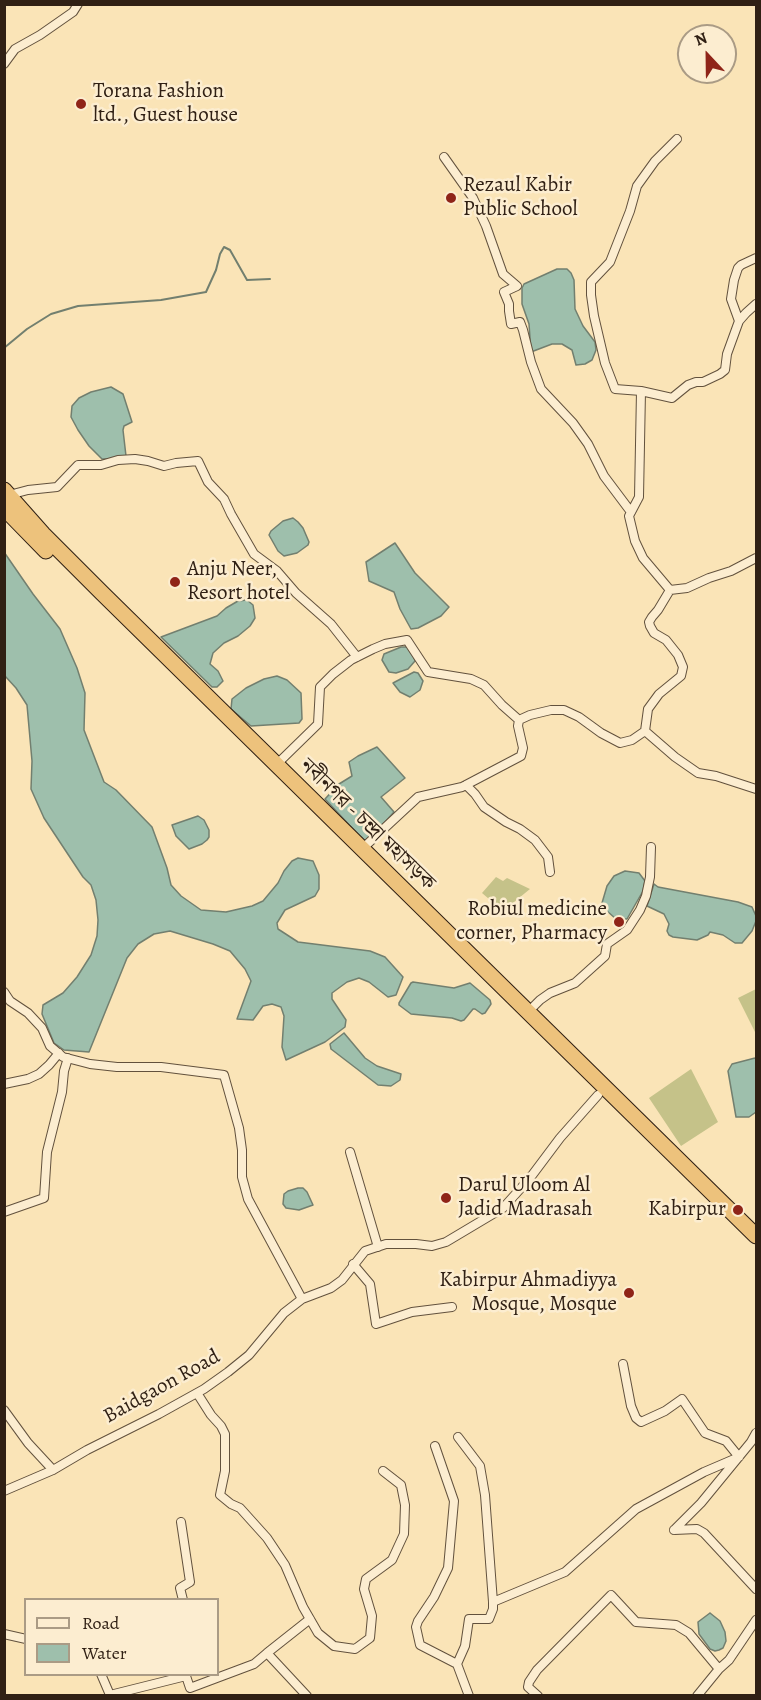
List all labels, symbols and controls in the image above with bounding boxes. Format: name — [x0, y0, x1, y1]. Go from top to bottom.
north arrow — [677, 24, 737, 84]
text: N — [691, 27, 711, 52]
place label: Torana Fashion ltd., Guest house — [93, 79, 238, 129]
marker: Torana Fashion ltd., Guest house — [74, 97, 88, 111]
place label: Rezaul Kabir Public School — [463, 173, 578, 223]
marker: Rezaul Kabir Public School — [444, 191, 458, 205]
place label: Anju Neer, Resort hotel — [187, 557, 290, 607]
marker: Anju Neer, Resort hotel — [168, 575, 182, 589]
street label: নবীনগর - চন্দ্রা মহাসড়ক — [294, 754, 440, 896]
place label: Robiul medicine corner, Pharmacy — [456, 897, 607, 947]
marker: Robiul medicine corner, Pharmacy — [612, 915, 626, 929]
place label: Darul Uloom Al Jadid Madrasah — [458, 1173, 592, 1223]
marker: Darul Uloom Al Jadid Madrasah — [439, 1191, 453, 1205]
place label: Kabirpur — [648, 1197, 726, 1223]
marker: Kabirpur — [731, 1203, 745, 1217]
place label: Kabirpur Ahmadiyya Mosque, Mosque — [439, 1268, 617, 1318]
marker: Kabirpur Ahmadiyya Mosque, Mosque — [622, 1286, 636, 1300]
street label: Baidgaon Road — [99, 1345, 225, 1429]
legend — [24, 1598, 219, 1676]
text: Road — [82, 1611, 119, 1635]
text: Water — [82, 1641, 127, 1665]

